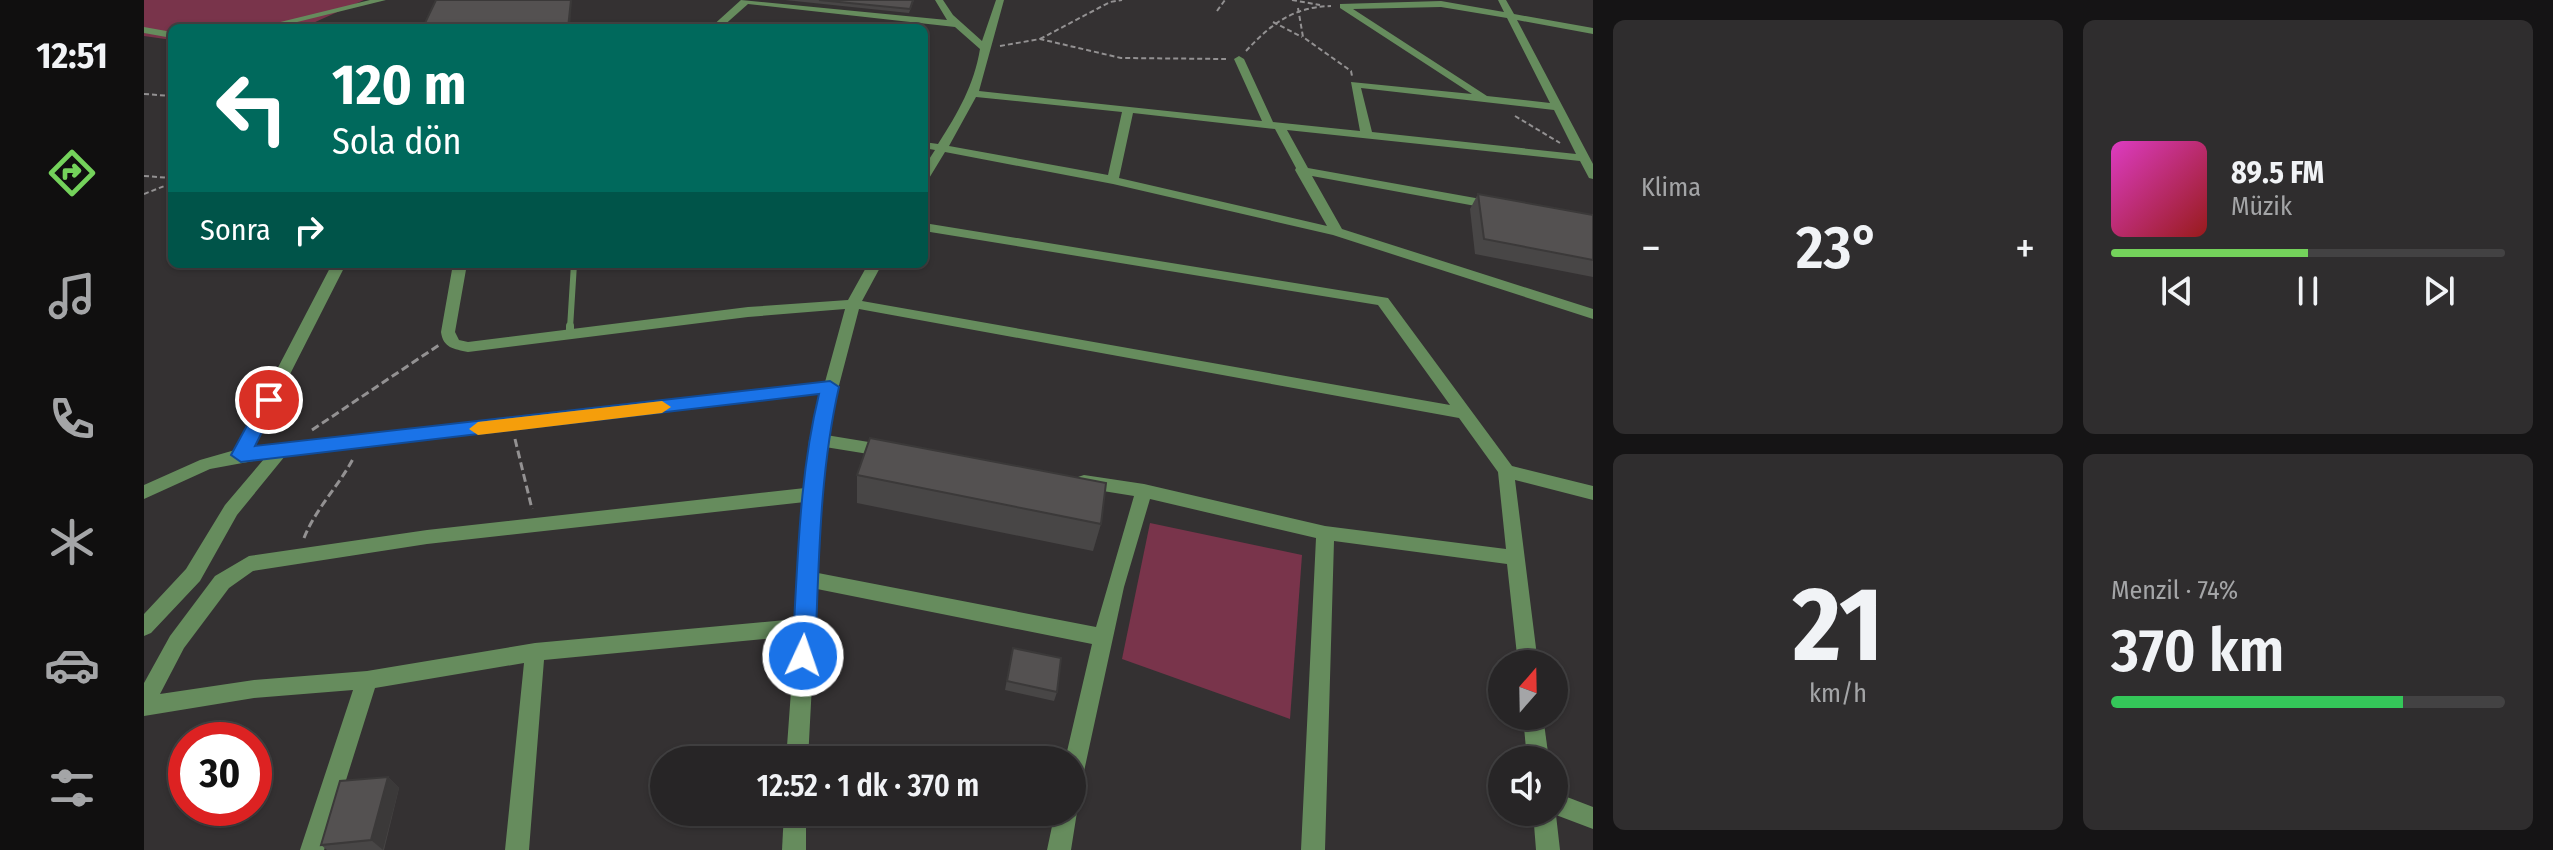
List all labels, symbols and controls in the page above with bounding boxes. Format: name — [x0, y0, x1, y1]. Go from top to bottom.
text: 12:51 — [36, 34, 108, 78]
text: 120 m — [332, 52, 467, 119]
icon: left — [200, 56, 304, 160]
text: Sola dön — [332, 120, 461, 164]
icon: directions — [44, 145, 100, 201]
text: 89.5 FM — [2231, 155, 2324, 191]
text: Klima — [1641, 172, 1701, 203]
text: Müzik — [2231, 191, 2292, 222]
icon: right — [287, 208, 331, 252]
text: Sonra — [200, 212, 271, 248]
text: 23° — [1796, 212, 1880, 284]
text: − — [1641, 222, 1661, 275]
text: + — [2015, 222, 2035, 275]
icon: music — [44, 268, 100, 324]
icon: previous — [2155, 269, 2199, 313]
icon: pause — [2286, 269, 2330, 313]
icon: next — [2417, 269, 2461, 313]
pin — [235, 366, 303, 434]
icon: arrive — [247, 378, 291, 422]
icon: phone — [44, 391, 100, 447]
icon: climate — [44, 514, 100, 570]
text: 21 — [1793, 563, 1883, 688]
text: Menzil · 74% — [2111, 575, 2238, 606]
position arrow — [761, 614, 845, 698]
text: 370 km — [2111, 615, 2284, 687]
icon: car — [44, 637, 100, 693]
north arrow — [1488, 650, 1568, 730]
map controls — [1488, 650, 1568, 826]
text: km/h — [1809, 678, 1867, 709]
speed limit sign: 30 — [168, 722, 272, 826]
button: sound — [1488, 746, 1568, 826]
icon: filters — [44, 760, 100, 816]
text: 12:52 · 1 dk · 370 m — [757, 768, 979, 804]

